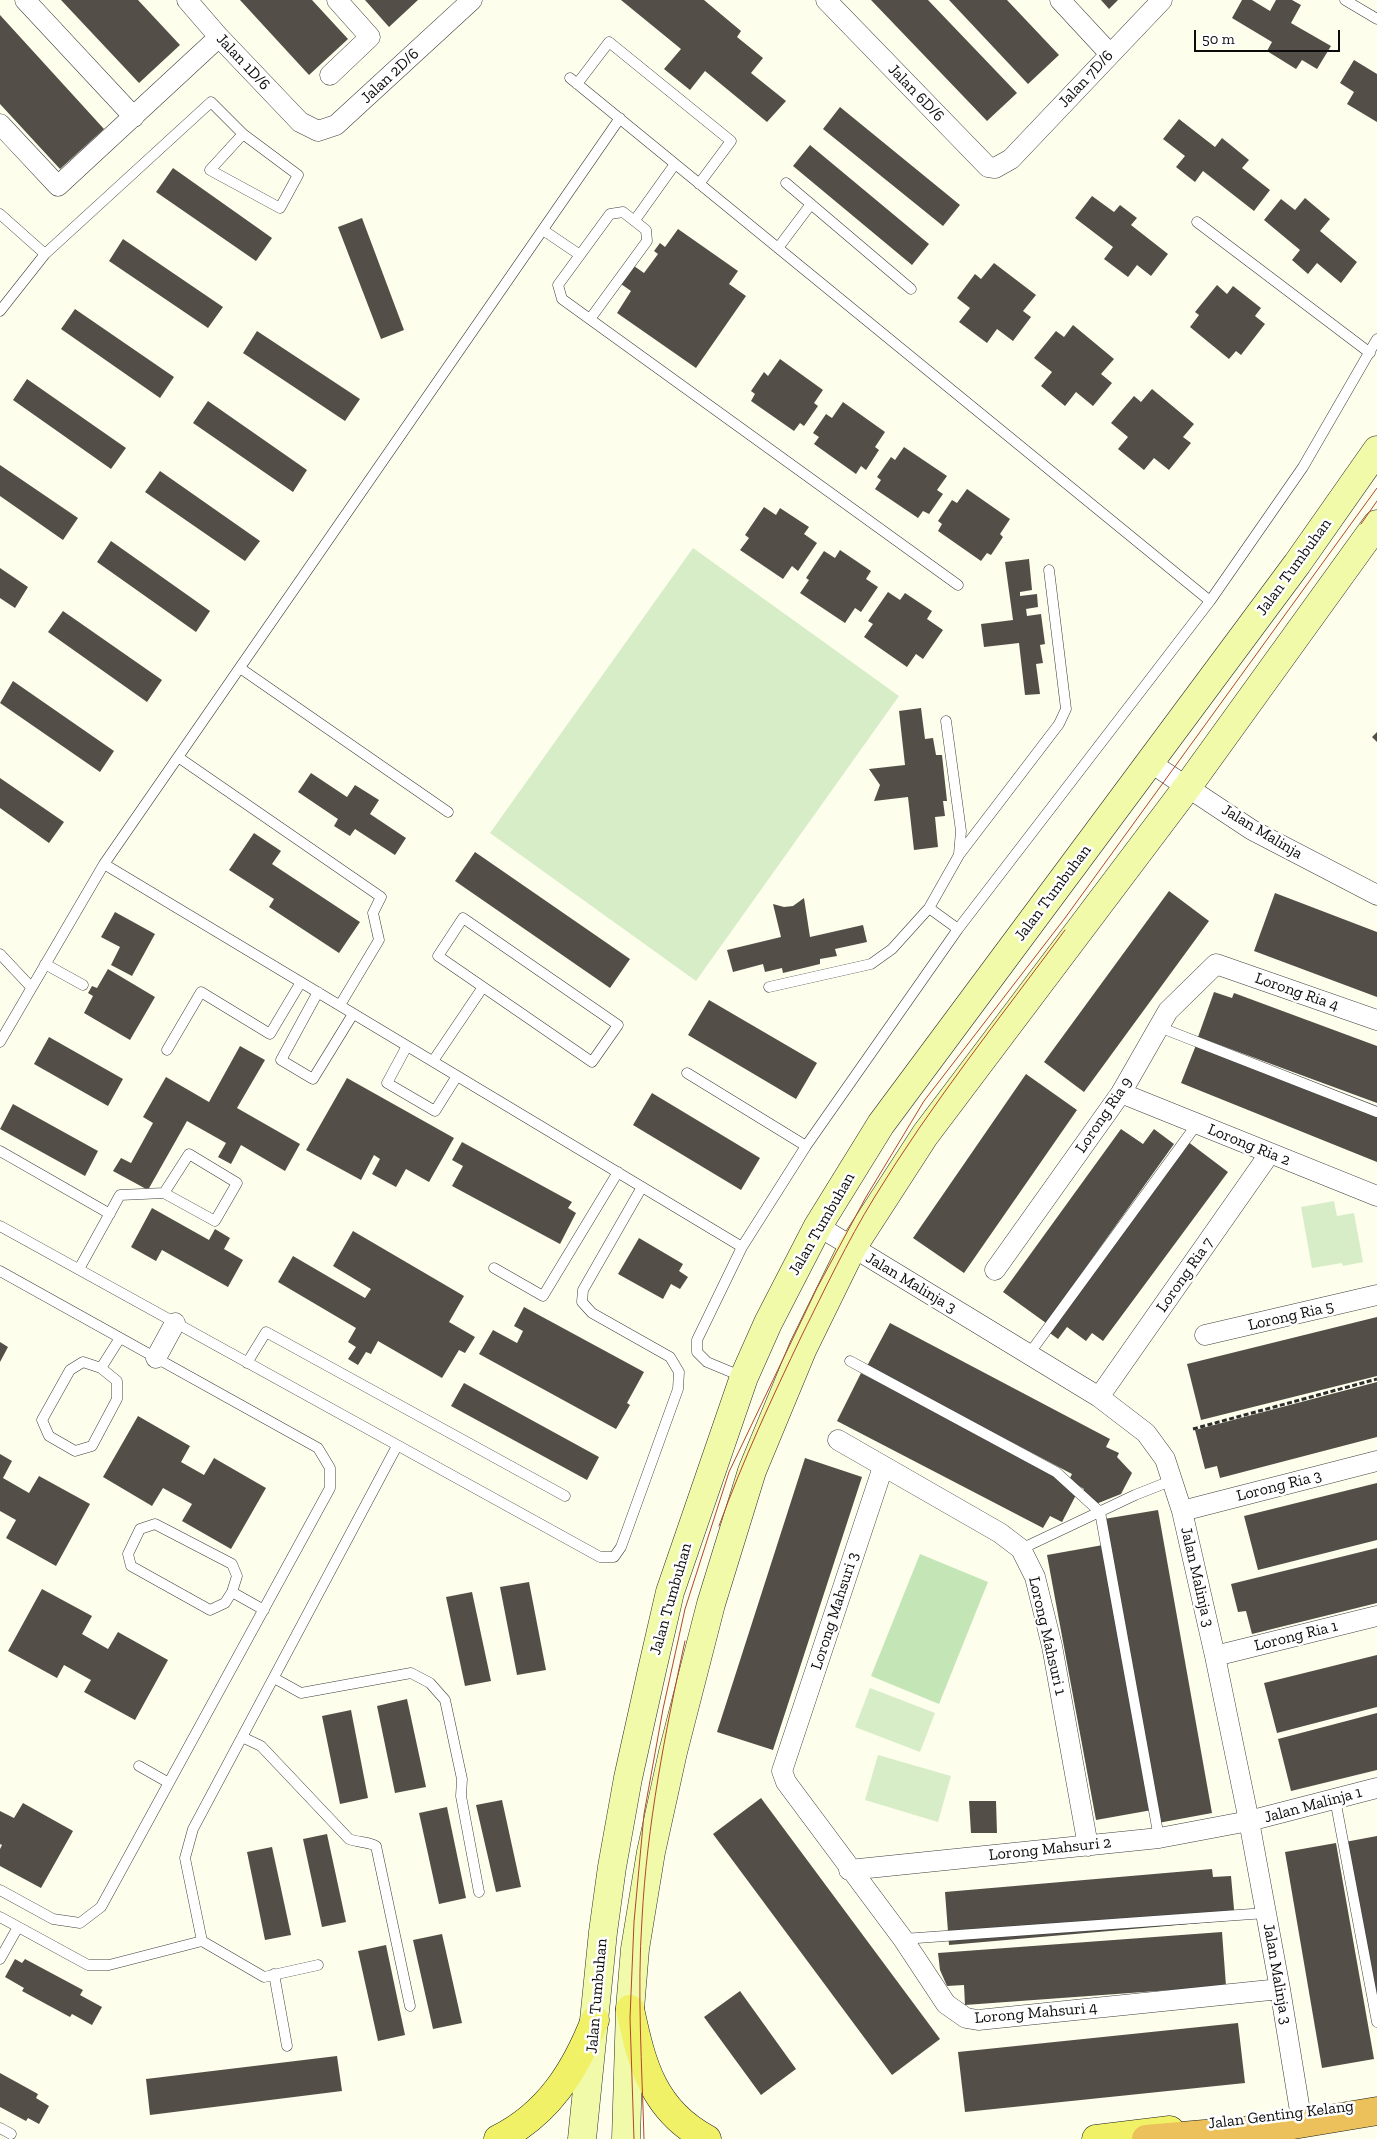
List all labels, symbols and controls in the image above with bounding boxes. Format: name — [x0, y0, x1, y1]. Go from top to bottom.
scale bar — [1197, 20, 1343, 52]
street label: Jalan 1D/6 — [212, 30, 274, 94]
text: 50 m — [1202, 30, 1235, 48]
street label: Jalan 2D/6 — [357, 44, 423, 108]
street label: Jalan 7D/6 — [1055, 46, 1117, 112]
street label: Jalan 6D/6 — [884, 60, 948, 126]
street label: Jalan Tumbuhan — [1252, 515, 1336, 619]
street label: Jalan Malinja — [1218, 800, 1306, 864]
street label: Jalan Tumbuhan — [1011, 841, 1095, 945]
street label: Lorong Ria 4 — [1252, 969, 1342, 1015]
street label: Lorong Ria 9 — [1072, 1073, 1136, 1157]
street label: Lorong Ria 2 — [1205, 1120, 1293, 1170]
street label: Jalan Tumbuhan — [785, 1169, 859, 1279]
street label: Lorong Ria 7 — [1152, 1234, 1218, 1316]
street label: Jalan Malinja 3 — [862, 1248, 960, 1318]
street label: Lorong Ria 5 — [1246, 1297, 1336, 1335]
street label: Lorong Ria 3 — [1234, 1466, 1324, 1506]
street label: Jalan Malinja 3 — [1176, 1525, 1218, 1629]
street label: Jalan Tumbuhan — [646, 1541, 696, 1657]
street label: Lorong Mahsuri 3 — [807, 1550, 863, 1672]
street label: Lorong Mahsuri 1 — [1024, 1575, 1070, 1697]
street label: Lorong Ria 1 — [1252, 1616, 1340, 1656]
street label: Jalan Malinja 1 — [1262, 1783, 1364, 1827]
street label: Lorong Mahsuri 2 — [988, 1833, 1112, 1865]
street label: Jalan Malinja 3 — [1259, 1922, 1295, 2026]
street label: Jalan Tumbuhan — [582, 1938, 612, 2054]
street label: Lorong Mahsuri 4 — [974, 1998, 1098, 2028]
street label: Jalan Genting Kelang — [1207, 2097, 1355, 2133]

